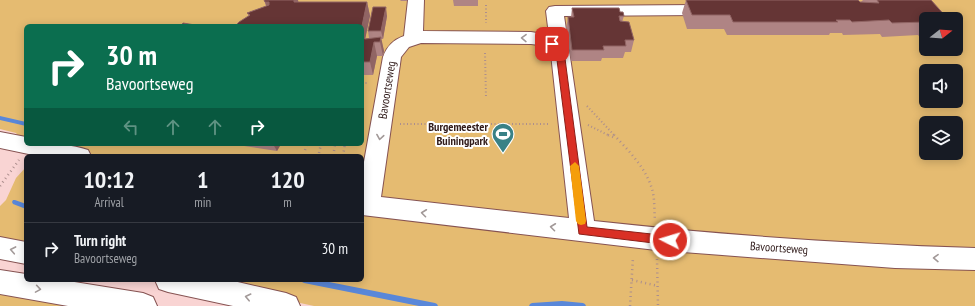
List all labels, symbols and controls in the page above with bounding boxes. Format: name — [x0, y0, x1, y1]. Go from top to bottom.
north arrow — [919, 12, 963, 56]
map controls — [919, 12, 963, 160]
pin — [535, 27, 569, 61]
one-way arrow — [521, 33, 527, 42]
icon: arrive — [541, 33, 563, 55]
text: 30 m — [106, 36, 157, 73]
icon: right — [40, 40, 92, 92]
street label: Bavoortseweg — [375, 60, 398, 120]
button: sound — [919, 64, 963, 108]
text: Bavoortseweg — [106, 72, 193, 95]
icon: left — [120, 116, 142, 138]
icon: ahead — [162, 116, 184, 138]
icon: ahead — [204, 116, 226, 138]
icon: right — [246, 116, 268, 138]
button: layers — [919, 116, 963, 160]
place label: Burgemeester Buiningpark — [428, 119, 488, 148]
sports icon: Burgemeester Buiningpark — [490, 121, 516, 154]
one-way arrow — [376, 134, 385, 140]
text: 10:12 — [83, 164, 135, 195]
text: 1 — [197, 164, 208, 195]
text: 120 — [270, 164, 305, 195]
text: Arrival — [94, 194, 124, 211]
text: min — [194, 194, 211, 211]
text: m — [283, 194, 292, 211]
one-way arrow — [421, 208, 427, 217]
position arrow — [649, 219, 691, 261]
one-way arrow — [550, 223, 556, 232]
text: Turn right — [74, 231, 126, 250]
icon: right — [40, 238, 62, 260]
street label: Bavoortseweg — [749, 238, 809, 257]
text: 30 m — [322, 239, 348, 258]
one-way arrow — [10, 247, 16, 255]
text: Bavoortseweg — [74, 250, 137, 267]
one-way arrow — [933, 254, 939, 262]
one-way arrow — [35, 284, 42, 293]
one-way arrow — [245, 293, 252, 302]

